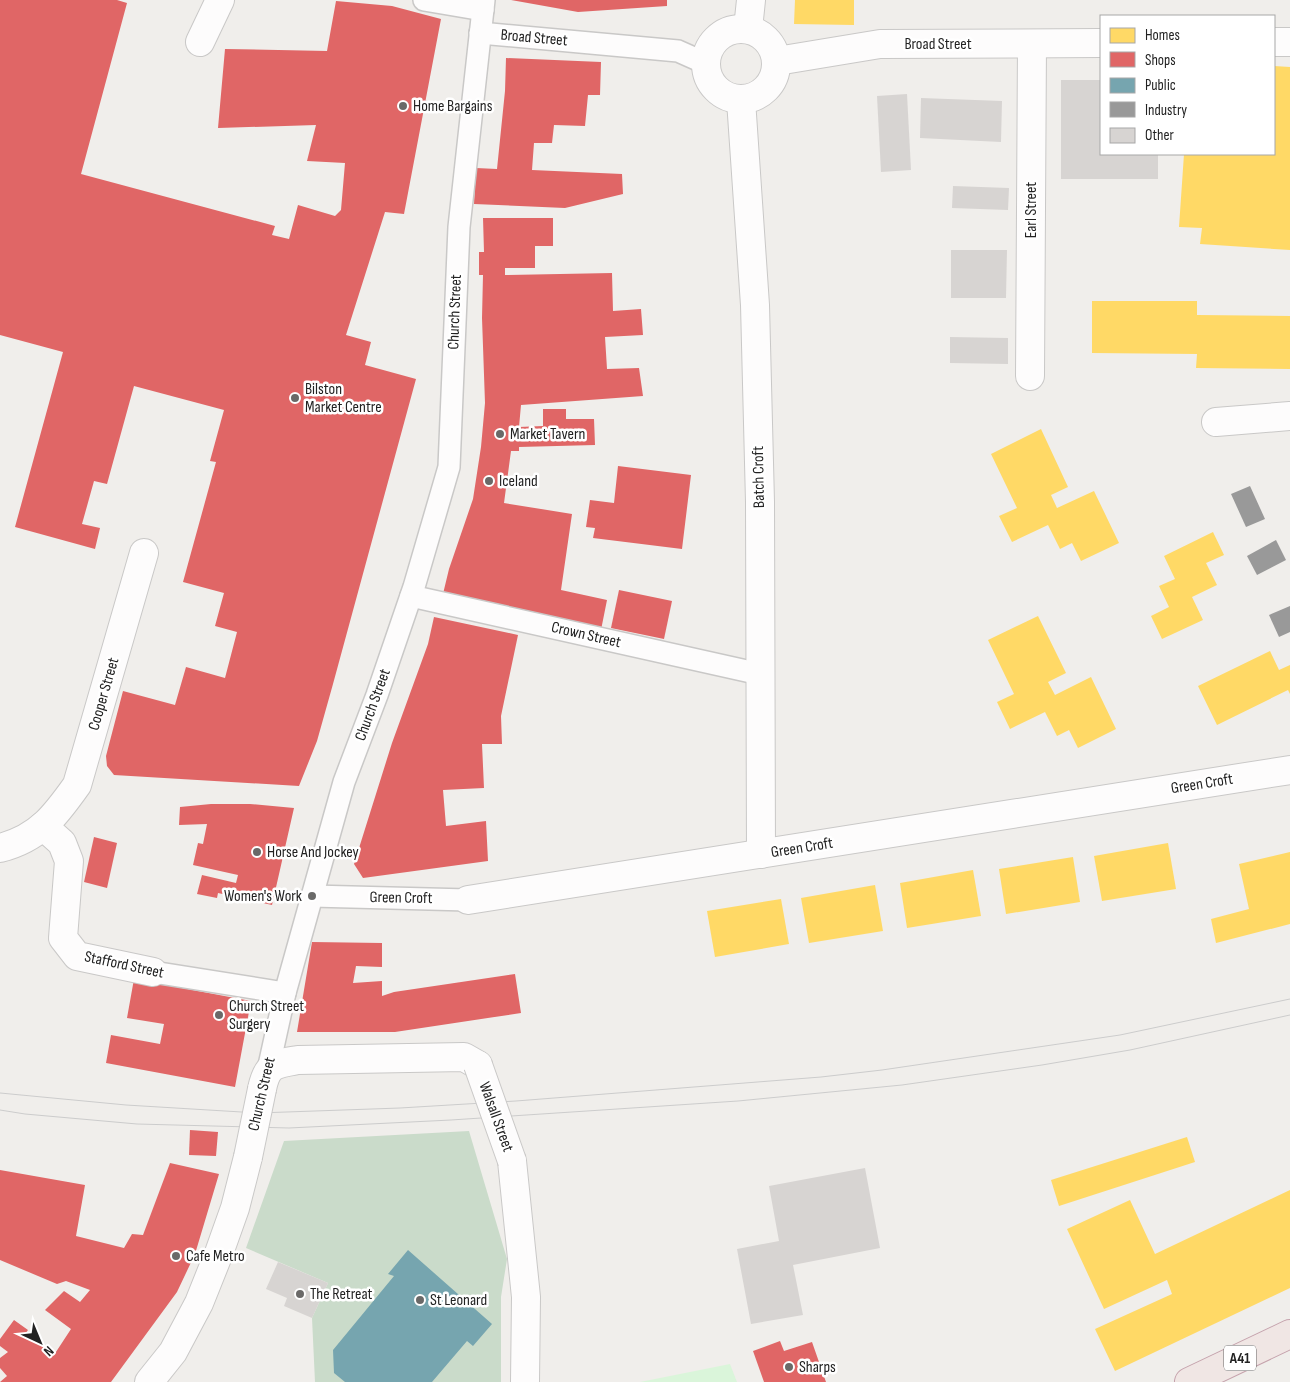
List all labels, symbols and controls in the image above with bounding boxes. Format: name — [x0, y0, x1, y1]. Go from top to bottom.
legend — [1100, 15, 1275, 155]
street label: Broad Street — [500, 26, 568, 50]
text: Homes — [1145, 26, 1180, 45]
street label: Broad Street — [904, 35, 972, 54]
text: Shops — [1145, 51, 1176, 70]
text: Public — [1145, 76, 1176, 95]
place label: Home Bargains — [413, 97, 493, 116]
marker: Home Bargains — [397, 100, 409, 112]
text: Industry — [1145, 101, 1187, 120]
text: Other — [1145, 126, 1174, 145]
street label: Earl Street — [1022, 182, 1041, 238]
street label: Church Street — [444, 274, 466, 350]
place label: Bilston Market Centre — [305, 380, 382, 417]
marker: Bilston Market Centre — [289, 392, 301, 404]
place label: Market Tavern — [510, 425, 585, 444]
marker: Market Tavern — [494, 428, 506, 440]
street label: Batch Croft — [749, 446, 769, 508]
place label: Iceland — [499, 472, 538, 491]
marker: Iceland — [483, 475, 495, 487]
street label: Crown Street — [549, 618, 623, 652]
street label: Cooper Street — [85, 655, 123, 733]
street label: Church Street — [351, 666, 395, 744]
street label: Green Croft — [1170, 770, 1235, 798]
street label: Green Croft — [770, 834, 835, 862]
place label: Horse And Jockey — [267, 843, 359, 862]
marker: Horse And Jockey — [251, 846, 263, 858]
place label: Women's Work — [224, 887, 302, 906]
street label: Green Croft — [369, 888, 433, 908]
marker: Women's Work — [306, 890, 318, 902]
street label: Stafford Street — [83, 947, 166, 983]
place label: Church Street Surgery — [229, 997, 304, 1034]
marker: Church Street Surgery — [213, 1009, 225, 1021]
street label: Church Street — [244, 1055, 280, 1133]
street label: Walsall Street — [475, 1079, 517, 1155]
place label: Cafe Metro — [186, 1247, 245, 1266]
marker: Cafe Metro — [170, 1250, 182, 1262]
place label: The Retreat — [310, 1285, 373, 1304]
marker: The Retreat — [294, 1288, 306, 1300]
place label: St Leonard — [430, 1291, 487, 1310]
marker: St Leonard — [414, 1294, 426, 1306]
north arrow — [15, 1317, 65, 1367]
text: N — [40, 1342, 57, 1360]
road number: A41 — [1224, 1346, 1256, 1370]
place label: Sharps — [799, 1358, 836, 1377]
marker: Sharps — [783, 1361, 795, 1373]

